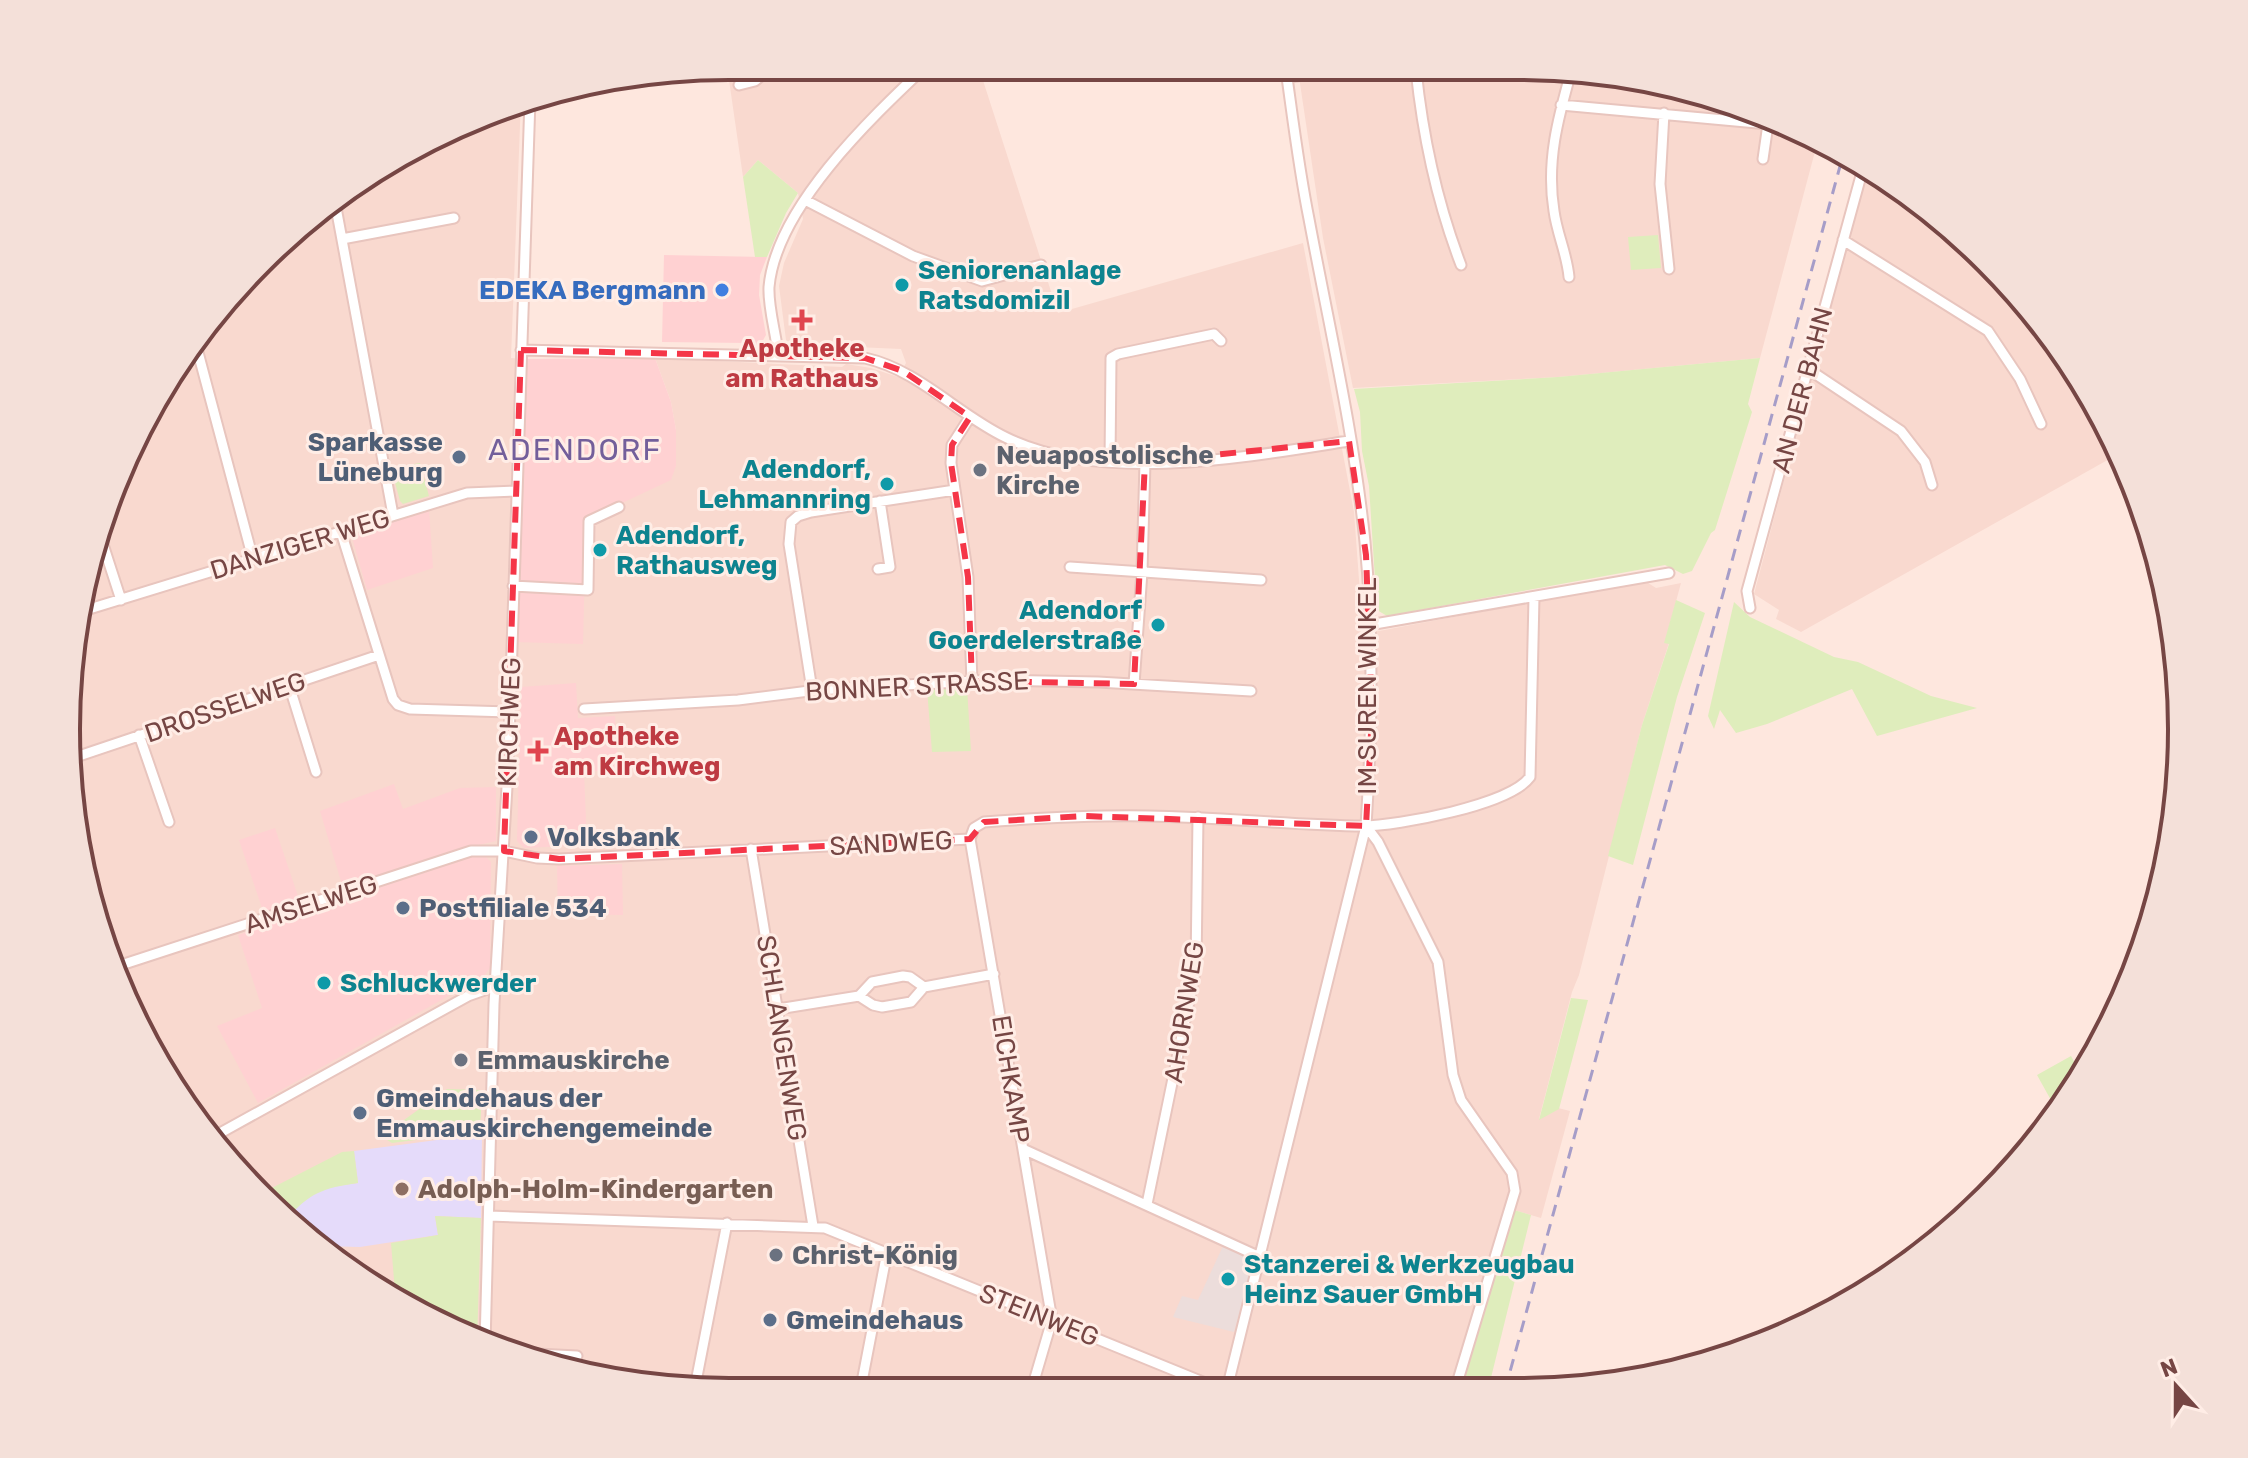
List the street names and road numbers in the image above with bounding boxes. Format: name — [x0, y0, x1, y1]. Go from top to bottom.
street label: AN DER BAHN — [1765, 304, 1839, 476]
street label: DANZIGER WEG — [207, 502, 394, 587]
street label: IM SUREN WINKEL — [1352, 577, 1383, 795]
street label: KIRCHWEG — [492, 657, 527, 787]
street label: DROSSELWEG — [141, 665, 310, 750]
street label: BONNER STRASSE — [805, 665, 1029, 708]
street label: SANDWEG — [829, 825, 953, 862]
street label: AMSELWEG — [241, 868, 381, 940]
street label: SCHLANGENWEG — [750, 933, 813, 1143]
street label: AHORNWEG — [1158, 939, 1211, 1085]
street label: EICHKAMP — [985, 1013, 1036, 1145]
street label: STEINWEG — [975, 1277, 1103, 1353]

